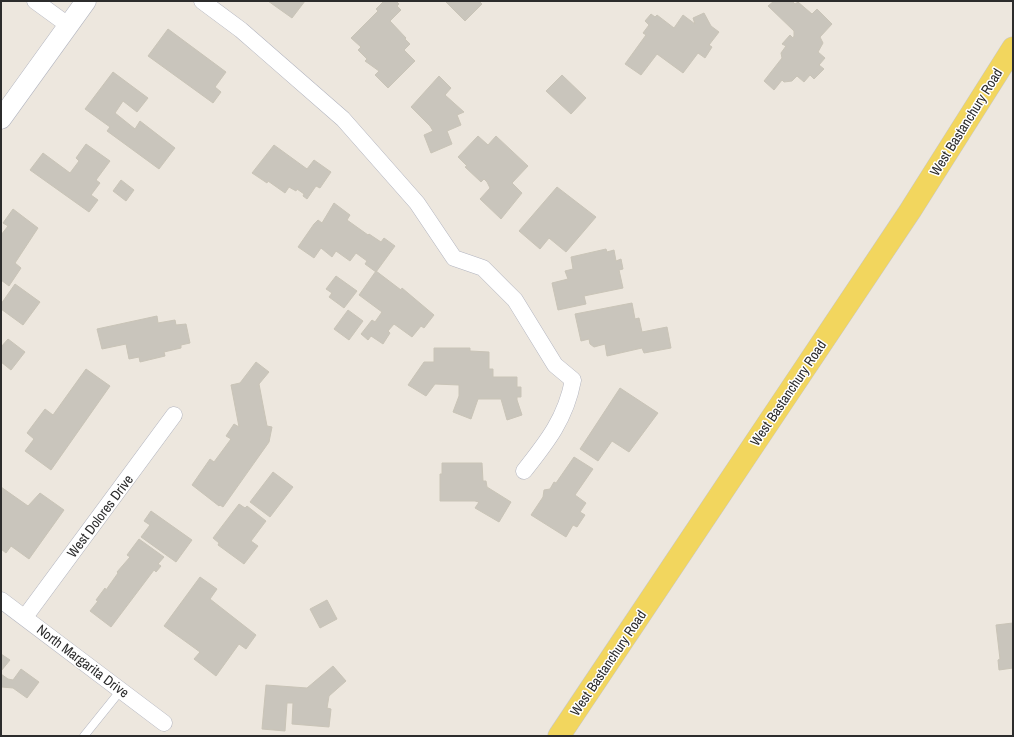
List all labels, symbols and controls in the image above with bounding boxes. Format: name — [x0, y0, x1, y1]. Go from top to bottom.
street label: West Bastanchury Road — [926, 65, 1006, 179]
street label: West Bastanchury Road — [746, 337, 830, 449]
street label: West Dolores Drive — [63, 471, 137, 561]
street label: West Bastanchury Road — [566, 607, 650, 719]
street label: North Margarita Drive — [33, 620, 133, 702]

